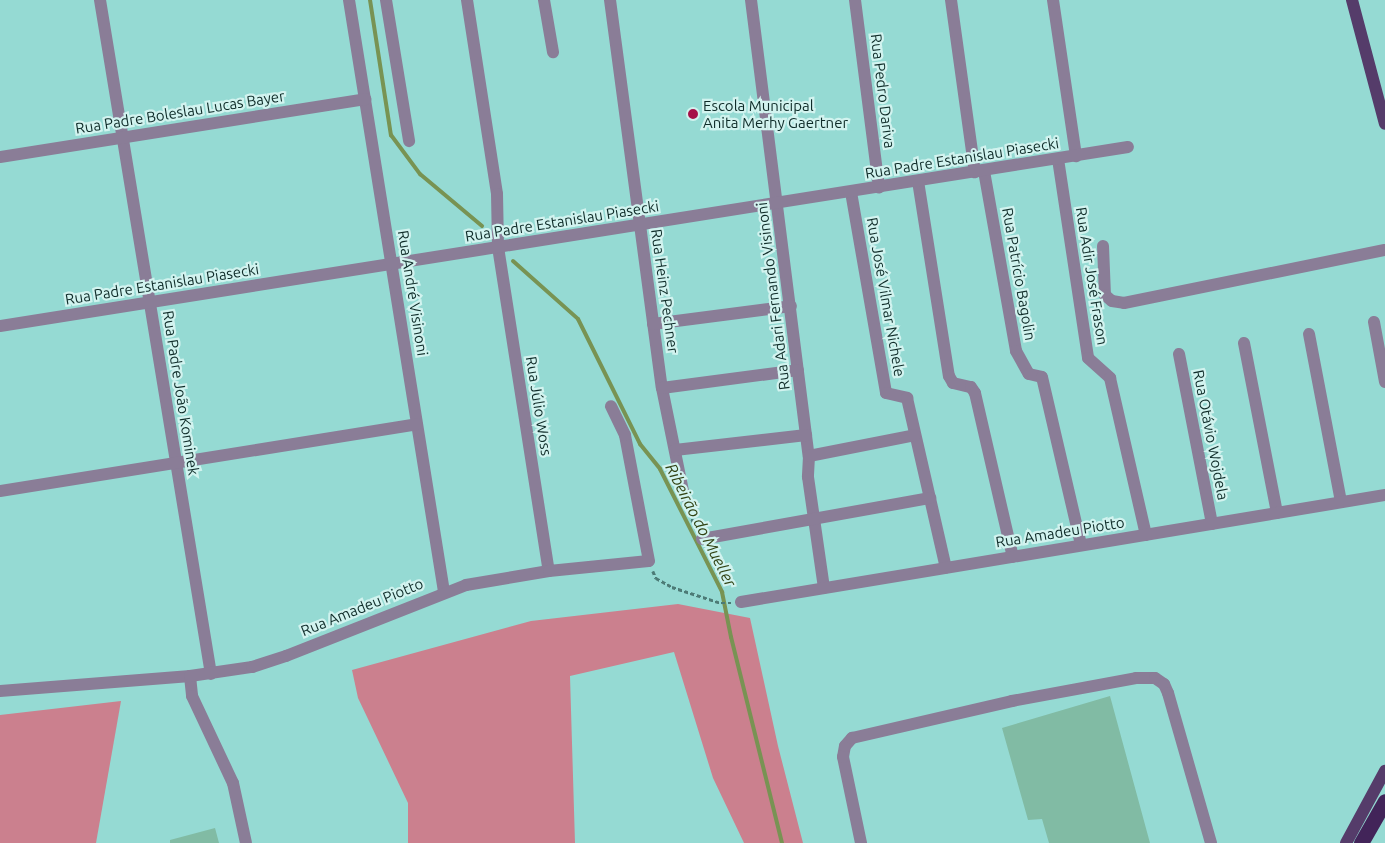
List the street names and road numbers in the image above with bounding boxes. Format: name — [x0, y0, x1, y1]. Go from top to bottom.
street label: Rua Pedro Dariva — [867, 33, 899, 149]
street label: Rua Padre Boleslau Lucas Bayer — [74, 87, 286, 137]
street label: Rua Padre Estanislau Piasecki — [864, 134, 1060, 182]
street label: Rua Padre Estanislau Piasecki — [464, 197, 660, 245]
street label: Rua Adari Fernando Visinoni — [753, 201, 793, 391]
street label: Rua Patrício Bagolin — [998, 206, 1040, 342]
street label: Rua Adir José Frason — [1072, 206, 1112, 346]
street label: Rua José Vilmar Nichele — [863, 216, 909, 378]
street label: Rua Heinz Pechner — [647, 228, 683, 354]
street label: Rua André Visinoni — [394, 229, 432, 357]
street label: Rua Padre Estanislau Piasecki — [64, 260, 260, 308]
street label: Rua Padre João Kominek — [159, 309, 203, 477]
street label: Rua Júlio Woss — [522, 355, 556, 457]
street label: Rua Otávio Wojdela — [1190, 368, 1232, 502]
street label: Rua Amadeu Piotto — [994, 513, 1126, 551]
street label: Rua Amadeu Piotto — [298, 574, 426, 640]

